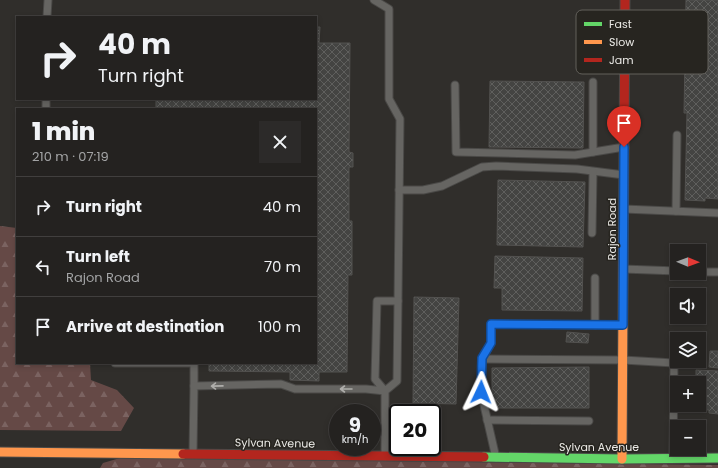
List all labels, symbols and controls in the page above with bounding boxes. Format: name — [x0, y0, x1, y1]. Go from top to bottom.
legend — [576, 10, 708, 74]
text: Fast — [609, 16, 632, 32]
text: 40 m — [98, 25, 171, 64]
icon: right — [32, 32, 84, 84]
text: Slow — [609, 34, 634, 50]
text: Jam — [609, 52, 634, 68]
text: Turn right — [98, 63, 184, 88]
pin — [607, 106, 641, 147]
icon: arrive — [613, 112, 635, 134]
text: 1 min — [32, 115, 95, 148]
button: close — [259, 121, 301, 163]
text: 210 m · 07:19 — [32, 147, 109, 166]
icon: right — [32, 196, 54, 218]
text: Turn right — [66, 196, 142, 217]
text: 40 m — [263, 196, 301, 217]
street label: Rajon Road — [604, 198, 620, 260]
north arrow — [670, 244, 706, 280]
map controls — [670, 244, 706, 456]
text: Turn left — [66, 246, 130, 267]
icon: left — [32, 256, 54, 278]
text: 70 m — [264, 256, 301, 277]
text: Rajon Road — [66, 268, 140, 287]
button: sound — [670, 288, 706, 324]
icon: arrive — [32, 316, 54, 338]
text: Arrive at destination — [66, 316, 224, 337]
text: 100 m — [258, 316, 301, 337]
button: layers — [670, 332, 706, 368]
position arrow — [460, 371, 502, 413]
button: + — [670, 376, 706, 412]
one-way arrow — [211, 382, 224, 389]
one-way arrow — [340, 385, 353, 393]
speed limit sign: 20 — [389, 404, 441, 456]
text: 9 — [349, 411, 361, 439]
button: − — [670, 420, 706, 456]
text: km/h — [342, 432, 368, 447]
street label: Sylvan Avenue — [235, 434, 315, 452]
street label: Sylvan Avenue — [559, 439, 639, 455]

